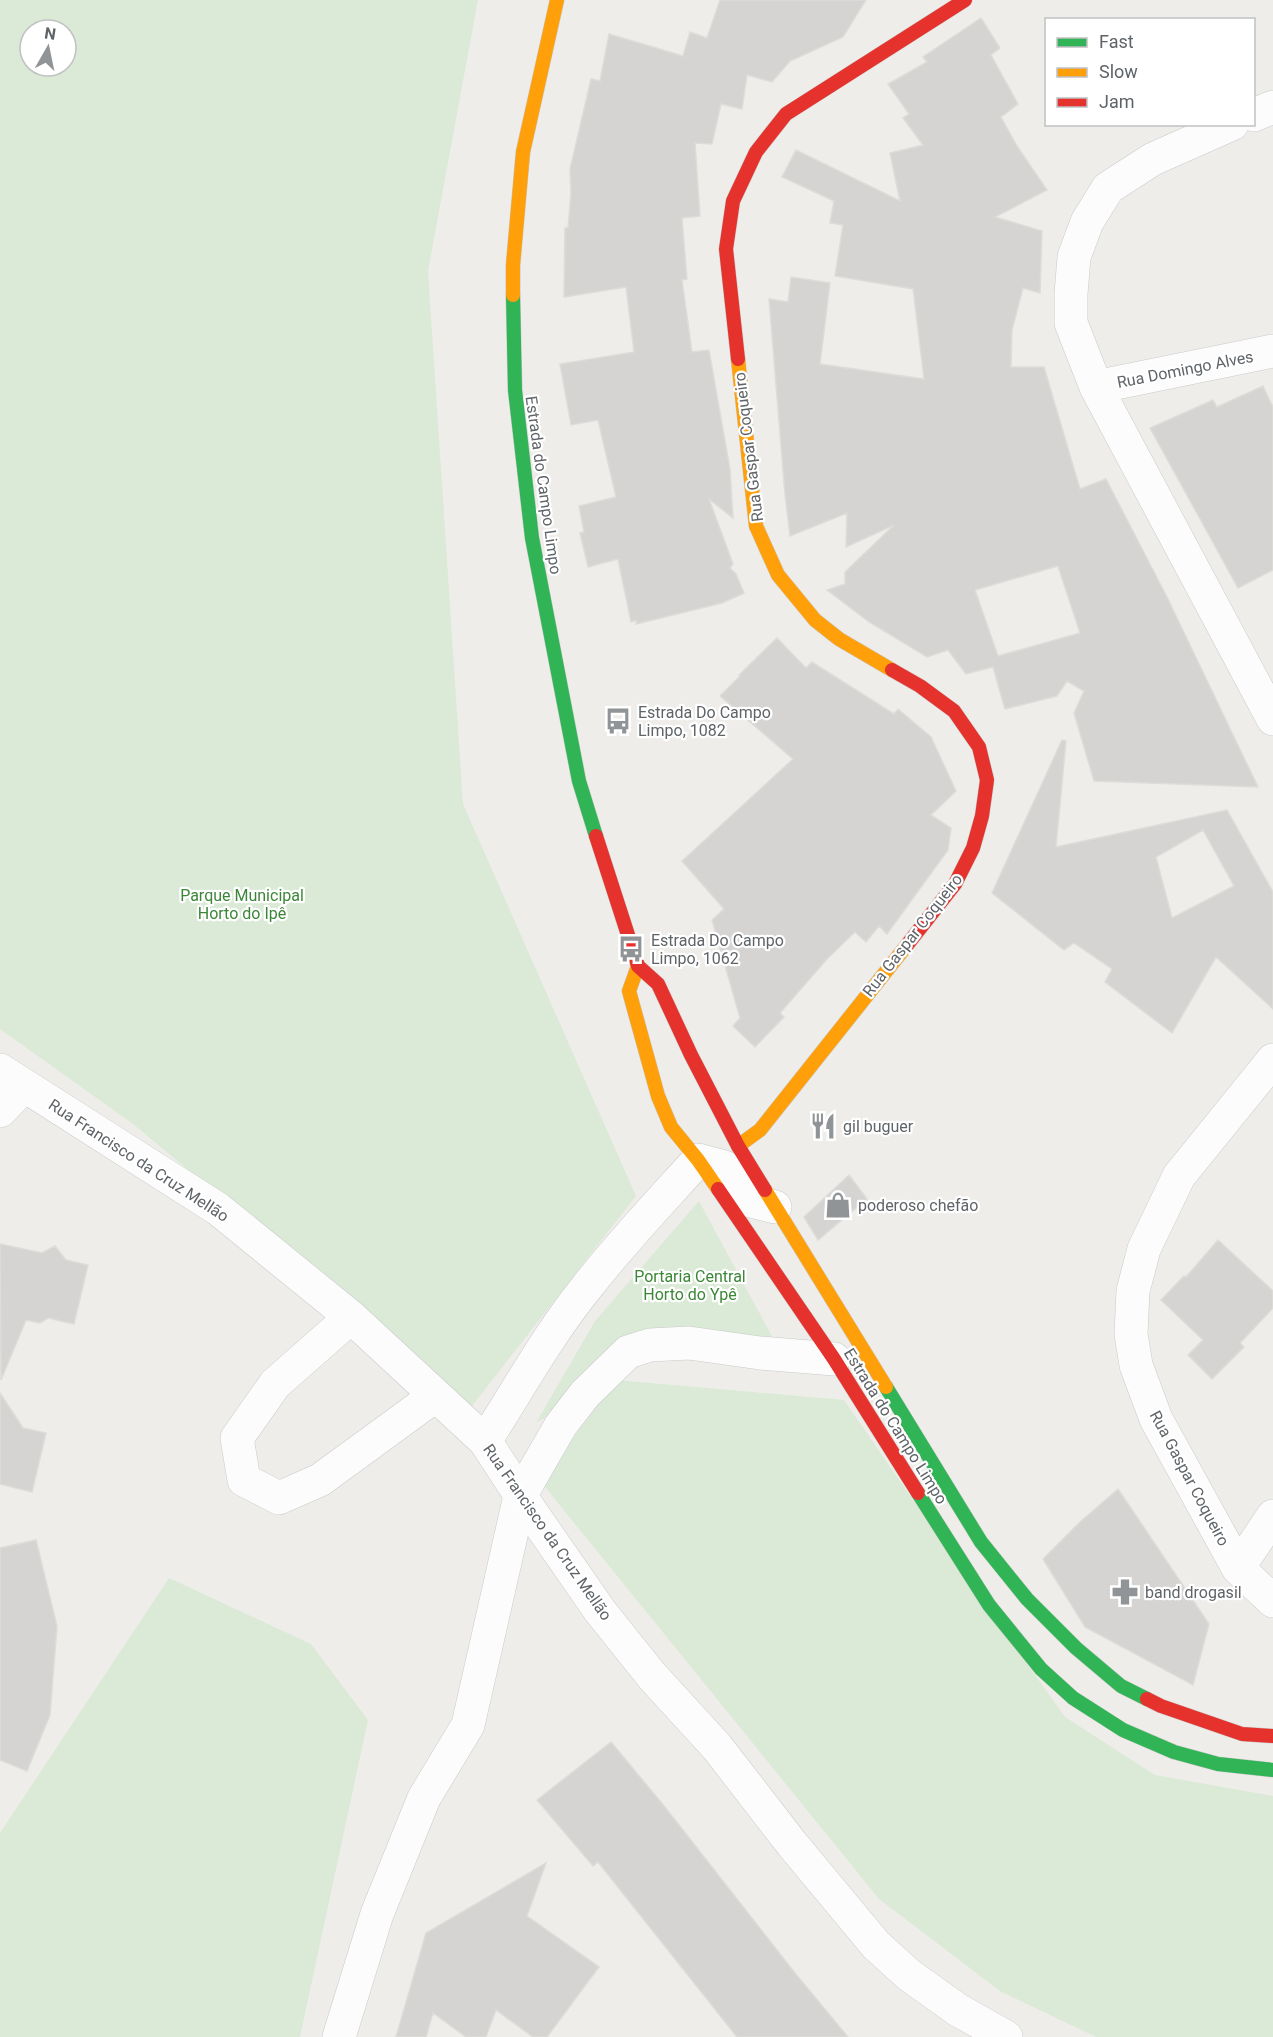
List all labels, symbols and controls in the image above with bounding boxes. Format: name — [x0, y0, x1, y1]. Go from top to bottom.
north arrow — [18, 18, 78, 78]
legend — [1045, 18, 1255, 126]
text: N — [43, 23, 57, 44]
text: Fast — [1099, 31, 1134, 52]
text: Slow — [1099, 61, 1138, 82]
text: Jam — [1099, 91, 1135, 112]
street label: Rua Domingo Alves — [1115, 347, 1255, 392]
street label: Rua Gaspar Coqueiro — [730, 371, 767, 523]
street label: Estrada do Campo Limpo — [522, 395, 565, 576]
place label: Estrada Do Campo Limpo, 1082 — [638, 703, 771, 740]
bus stop icon: Estrada Do Campo Limpo, 1082 — [603, 706, 633, 736]
street label: Rua Gaspar Coqueiro — [859, 870, 966, 1000]
park label: Parque Municipal Horto do Ipê — [180, 886, 304, 923]
place label: Estrada Do Campo Limpo, 1062 — [651, 931, 784, 968]
bus stop icon: Estrada Do Campo Limpo, 1062 — [616, 934, 646, 964]
street label: Rua Francisco da Cruz Mellão — [45, 1095, 232, 1226]
restaurant icon: gil buguer — [808, 1111, 838, 1141]
place label: gil buguer — [843, 1117, 914, 1136]
shop icon: poderoso chefão — [823, 1190, 853, 1220]
place label: poderoso chefão — [858, 1196, 978, 1215]
park label: Portaria Central Horto do Ypê — [634, 1267, 746, 1304]
street label: Estrada do Campo Limpo — [840, 1345, 951, 1508]
street label: Rua Gaspar Coqueiro — [1146, 1407, 1233, 1549]
street label: Rua Francisco da Cruz Mellão — [479, 1440, 616, 1624]
pharmacy icon: band drogasil — [1110, 1577, 1140, 1607]
place label: band drogasil — [1145, 1583, 1242, 1602]

